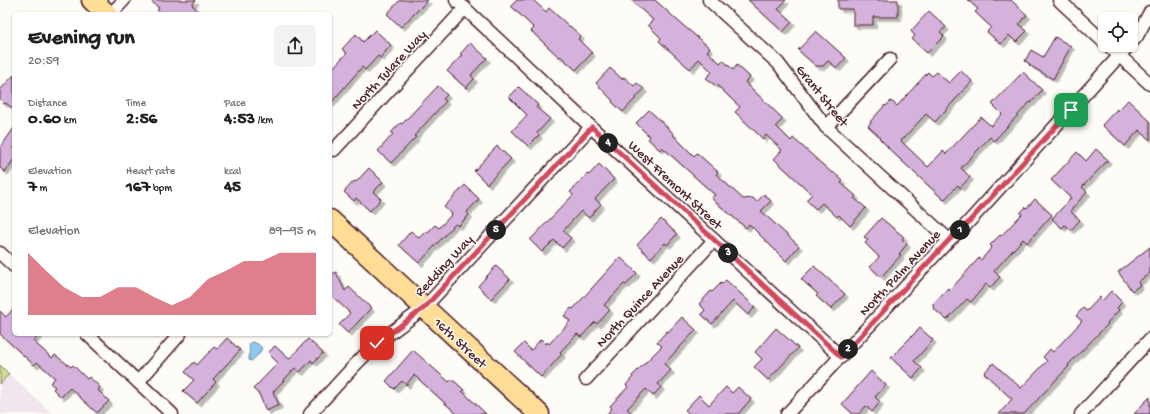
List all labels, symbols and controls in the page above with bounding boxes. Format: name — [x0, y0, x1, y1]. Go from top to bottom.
map controls — [1098, 12, 1138, 52]
button: locate — [1098, 12, 1138, 52]
button: share — [274, 25, 316, 67]
text: Evening run — [28, 26, 135, 52]
street label: North Tulare Way — [349, 27, 431, 114]
text: 20:59 — [28, 54, 59, 69]
street label: Grant Street — [791, 62, 852, 132]
pin — [1054, 93, 1088, 127]
text: Distance — [28, 98, 67, 110]
text: Time — [126, 98, 146, 110]
text: Pace — [224, 98, 246, 110]
icon: arrive — [1060, 99, 1082, 121]
text: 0.60 — [28, 110, 61, 130]
text: 2:56 — [126, 110, 157, 130]
text: 4:53 — [224, 110, 255, 130]
text: km — [61, 115, 77, 127]
text: /km — [255, 115, 273, 127]
pin: 4 — [598, 133, 618, 153]
text: 4 — [605, 137, 611, 149]
street label: West Fremont Street — [624, 138, 726, 235]
text: Elevation — [28, 166, 72, 178]
text: Heart rate — [126, 166, 175, 178]
text: kcal — [224, 166, 241, 178]
text: 7 — [28, 178, 37, 198]
text: 167 — [126, 178, 150, 198]
text: 45 — [224, 178, 241, 198]
text: m — [37, 183, 47, 195]
text: bpm — [150, 183, 172, 195]
pin: 5 — [486, 220, 506, 240]
pin: 1 — [950, 220, 970, 240]
text: Elevation — [28, 224, 80, 239]
text: 89–95 m — [269, 224, 316, 239]
text: 5 — [493, 224, 499, 236]
text: 1 — [958, 224, 962, 236]
street label: North Palm Avenue — [856, 226, 946, 320]
street label: Redding Way — [412, 232, 478, 301]
pin: 3 — [718, 243, 738, 263]
text: 3 — [725, 247, 731, 259]
street label: North Quince Avenue — [593, 251, 689, 352]
street label: 16th Street — [428, 314, 490, 374]
pin — [360, 326, 394, 360]
icon: check — [366, 332, 388, 354]
pin: 2 — [838, 339, 858, 359]
text: 2 — [845, 343, 851, 355]

